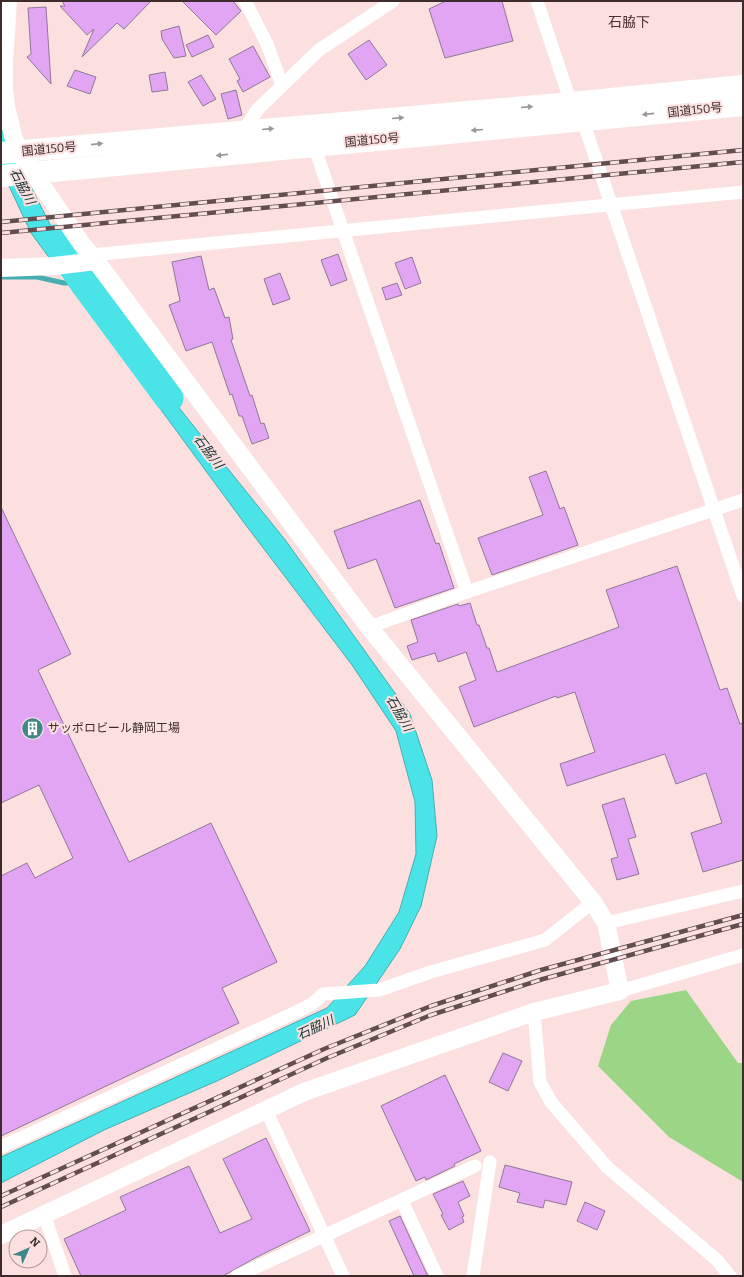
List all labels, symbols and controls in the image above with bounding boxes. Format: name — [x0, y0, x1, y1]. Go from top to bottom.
district label: 石脇下 — [608, 14, 650, 31]
street label: 国道150号 — [667, 100, 723, 120]
one-way arrow — [521, 103, 533, 110]
one-way arrow — [642, 111, 654, 118]
one-way arrow — [392, 114, 404, 121]
one-way arrow — [262, 125, 274, 132]
one-way arrow — [471, 127, 483, 134]
street label: 国道150号 — [344, 131, 400, 149]
street label: 国道150号 — [21, 140, 77, 158]
one-way arrow — [91, 141, 103, 148]
one-way arrow — [216, 151, 228, 158]
water label: 石脇川 — [7, 165, 39, 209]
water label: 石脇川 — [191, 431, 228, 473]
water label: 石脇川 — [383, 693, 417, 736]
building icon: サッポロビール静岡工場 — [20, 715, 46, 741]
place label: サッポロビール静岡工場 — [48, 721, 180, 735]
water label: 石脇川 — [294, 1012, 338, 1042]
north arrow — [8, 1229, 48, 1269]
text: N — [27, 1235, 43, 1250]

